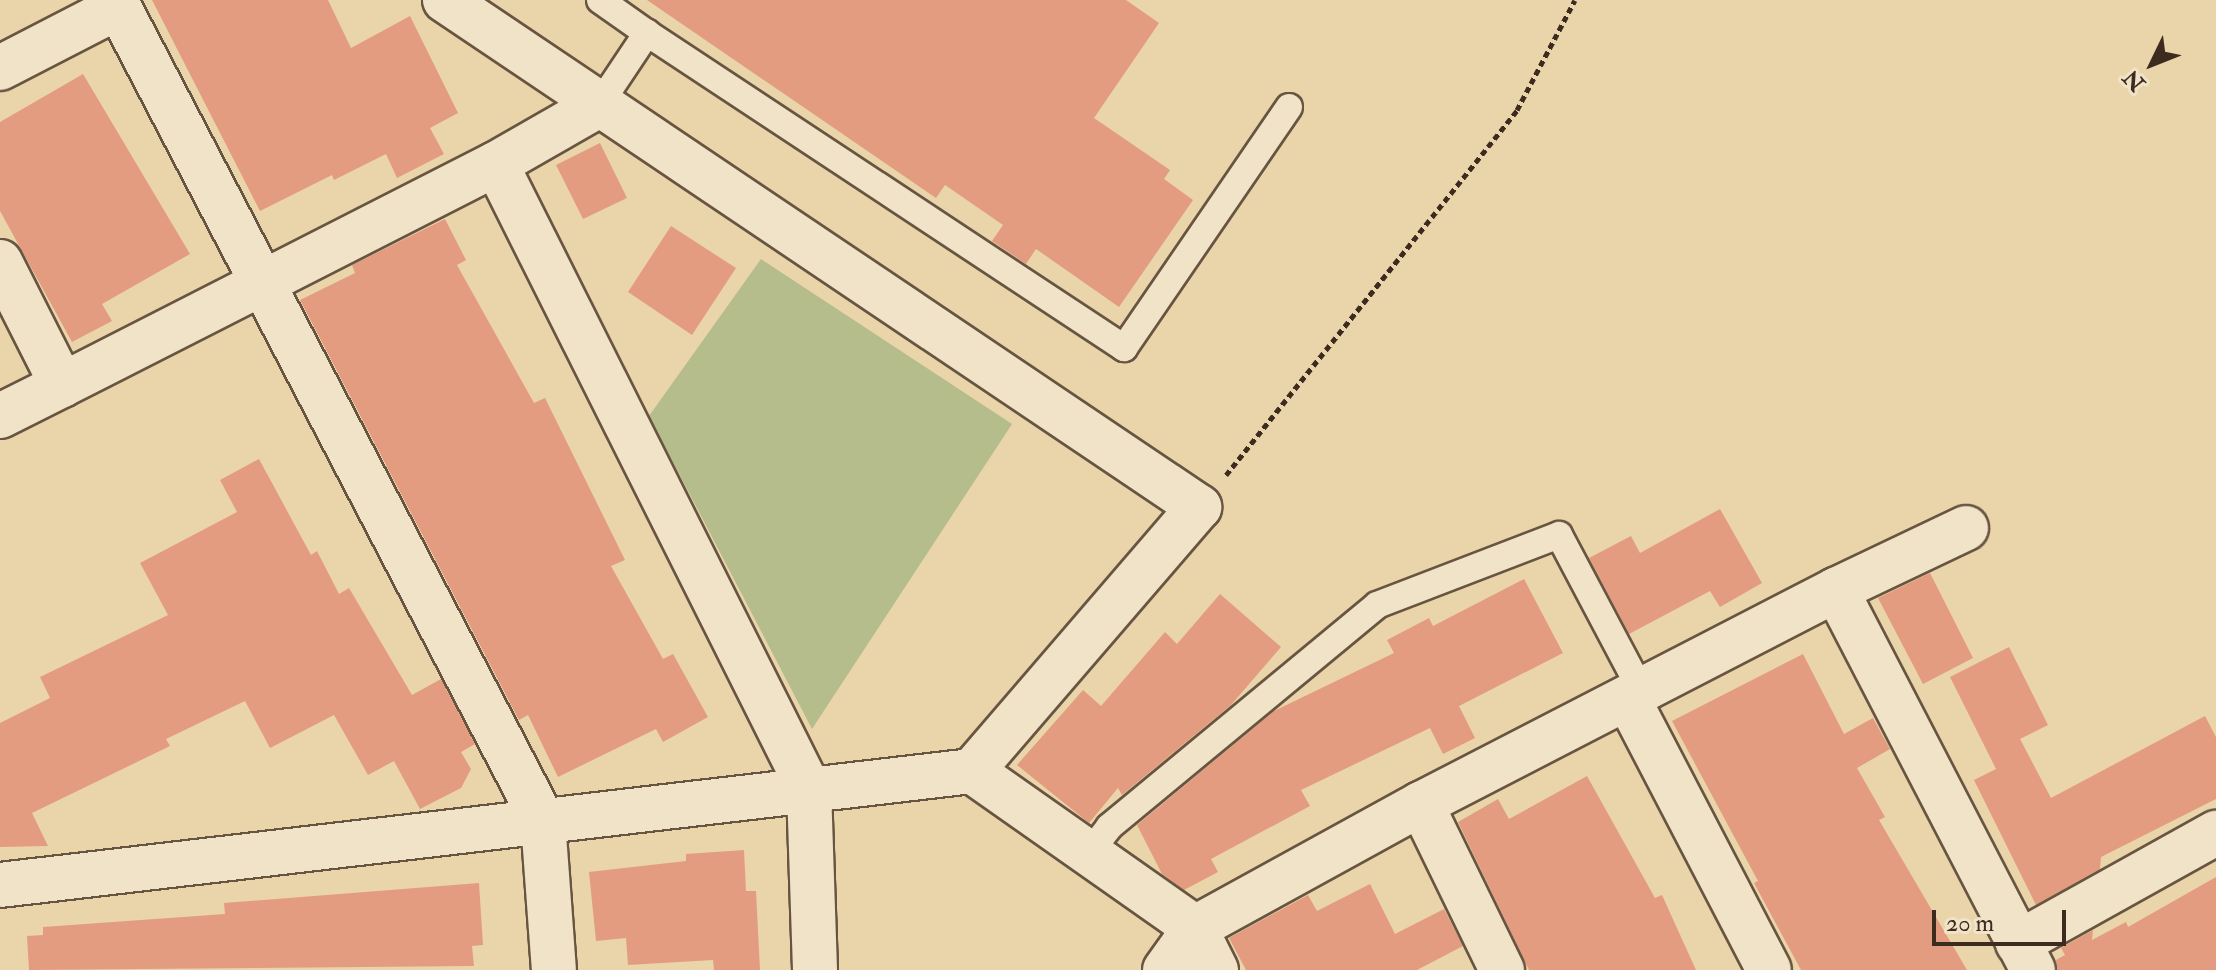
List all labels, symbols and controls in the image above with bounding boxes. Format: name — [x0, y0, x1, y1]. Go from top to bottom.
north arrow — [2112, 24, 2192, 104]
text: N — [2117, 64, 2151, 97]
scale bar — [1936, 894, 2070, 944]
text: 20 m — [1946, 908, 1994, 939]

